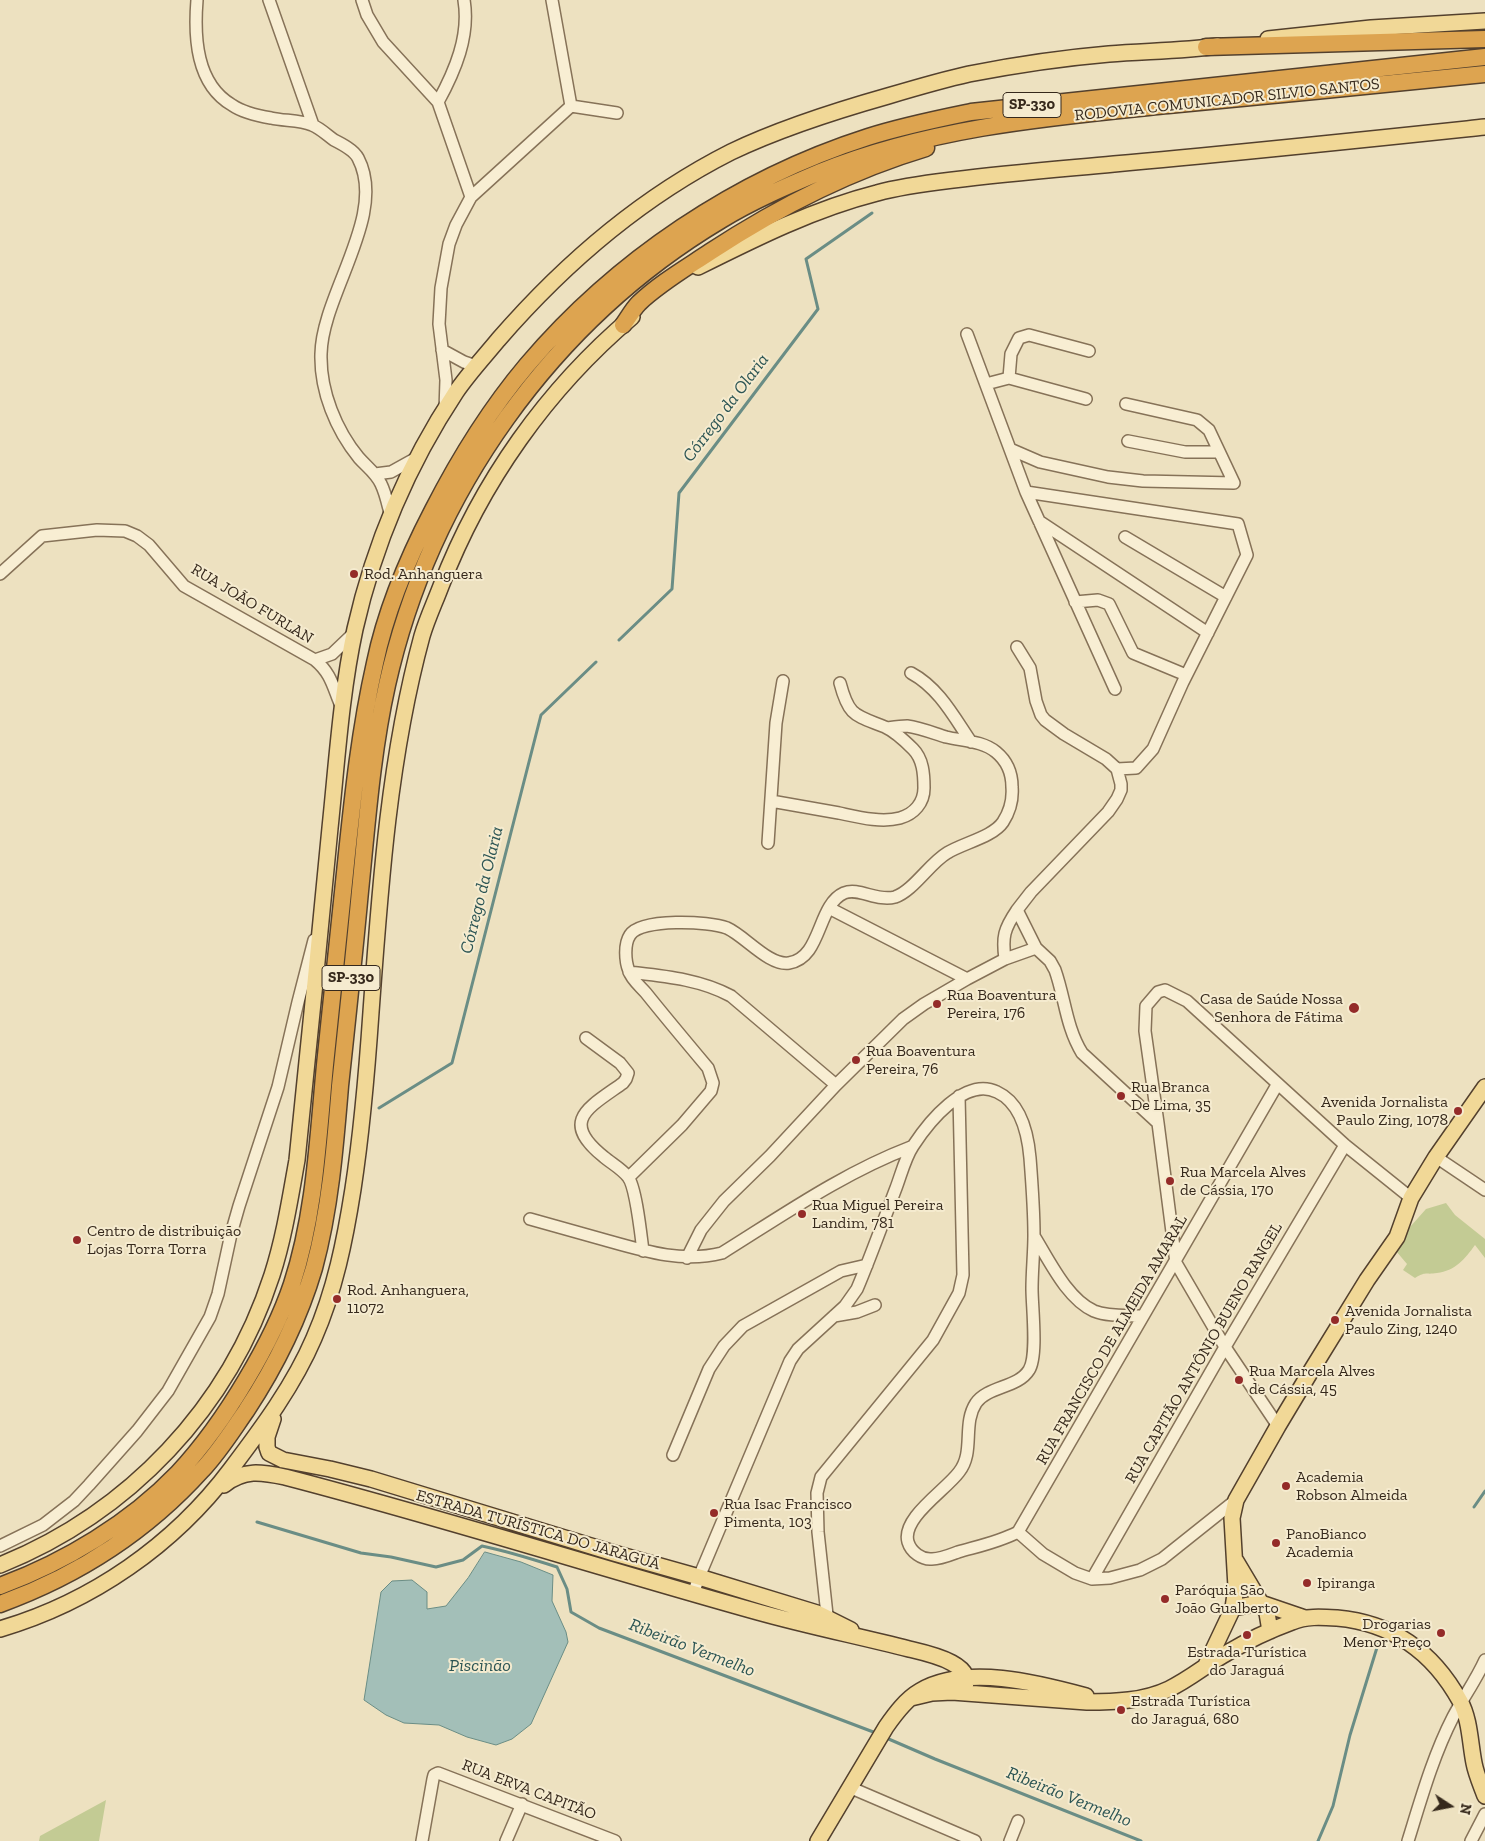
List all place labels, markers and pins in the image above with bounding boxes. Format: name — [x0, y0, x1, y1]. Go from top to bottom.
place label: Rod. Anhanguera — [364, 564, 483, 584]
marker: Rod. Anhanguera — [348, 568, 360, 580]
place label: Rua Boaventura Pereira, 176 — [947, 985, 1056, 1023]
place label: Casa de Saúde Nossa Senhora de Fátima — [1200, 989, 1343, 1027]
marker: Rua Boaventura Pereira, 176 — [931, 998, 943, 1010]
marker: Casa de Saúde Nossa Senhora de Fátima — [1347, 1001, 1361, 1015]
place label: Rua Boaventura Pereira, 76 — [866, 1041, 975, 1079]
marker: Rua Boaventura Pereira, 76 — [850, 1054, 862, 1066]
place label: Rua Branca De Lima, 35 — [1131, 1077, 1211, 1115]
marker: Rua Branca De Lima, 35 — [1115, 1090, 1127, 1102]
place label: Avenida Jornalista Paulo Zing, 1078 — [1321, 1092, 1448, 1130]
marker: Avenida Jornalista Paulo Zing, 1078 — [1452, 1105, 1464, 1117]
place label: Rua Marcela Alves de Cássia, 170 — [1180, 1162, 1306, 1200]
marker: Rua Marcela Alves de Cássia, 170 — [1164, 1175, 1176, 1187]
place label: Rua Miguel Pereira Landim, 781 — [812, 1195, 943, 1233]
marker: Rua Miguel Pereira Landim, 781 — [796, 1208, 808, 1220]
place label: Centro de distribuição Lojas Torra Torra — [87, 1221, 241, 1259]
marker: Centro de distribuição Lojas Torra Torra — [71, 1234, 83, 1246]
place label: Rod. Anhanguera, 11072 — [347, 1280, 469, 1318]
marker: Rod. Anhanguera, 11072 — [331, 1293, 343, 1305]
place label: Avenida Jornalista Paulo Zing, 1240 — [1345, 1301, 1472, 1339]
marker: Avenida Jornalista Paulo Zing, 1240 — [1329, 1314, 1341, 1326]
place label: Rua Marcela Alves de Cássia, 45 — [1249, 1361, 1375, 1399]
marker: Rua Marcela Alves de Cássia, 45 — [1233, 1374, 1245, 1386]
place label: Academia Robson Almeida — [1296, 1467, 1407, 1505]
marker: Academia Robson Almeida — [1280, 1480, 1292, 1492]
place label: Rua Isac Francisco Pimenta, 103 — [724, 1494, 852, 1532]
marker: Rua Isac Francisco Pimenta, 103 — [708, 1507, 720, 1519]
place label: PanoBianco Academia — [1286, 1524, 1366, 1562]
marker: PanoBianco Academia — [1270, 1537, 1282, 1549]
place label: Ipiranga — [1317, 1573, 1375, 1593]
marker: Ipiranga — [1301, 1577, 1313, 1589]
place label: Paróquia São João Gualberto — [1175, 1580, 1279, 1618]
marker: Paróquia São João Gualberto — [1159, 1593, 1171, 1605]
place label: Drogarias Menor Preço — [1343, 1614, 1431, 1652]
marker: Drogarias Menor Preço — [1435, 1627, 1447, 1639]
marker: Estrada Turística do Jaraguá — [1241, 1629, 1253, 1641]
place label: Estrada Turística do Jaraguá — [1187, 1642, 1307, 1680]
place label: Estrada Turística do Jaraguá, 680 — [1131, 1691, 1251, 1729]
marker: Estrada Turística do Jaraguá, 680 — [1115, 1704, 1127, 1716]

